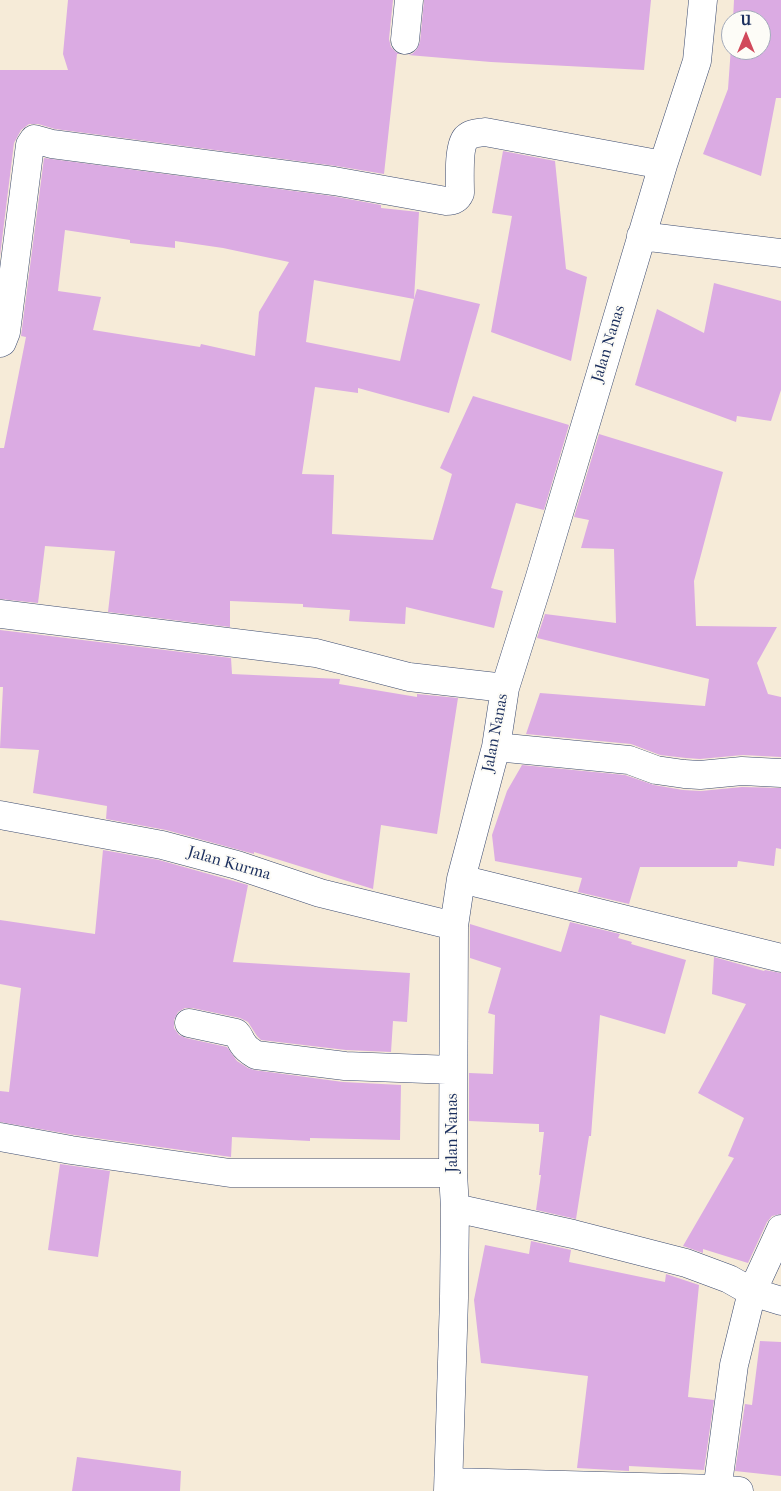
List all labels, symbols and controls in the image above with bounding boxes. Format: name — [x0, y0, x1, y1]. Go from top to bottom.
north arrow — [721, 10, 771, 60]
text: U — [741, 12, 751, 29]
street label: Jalan Nanas — [588, 303, 630, 385]
street label: Jalan Nanas — [479, 692, 513, 774]
street label: Jalan Kurma — [185, 843, 273, 885]
street label: Jalan Nanas — [443, 1093, 463, 1173]

